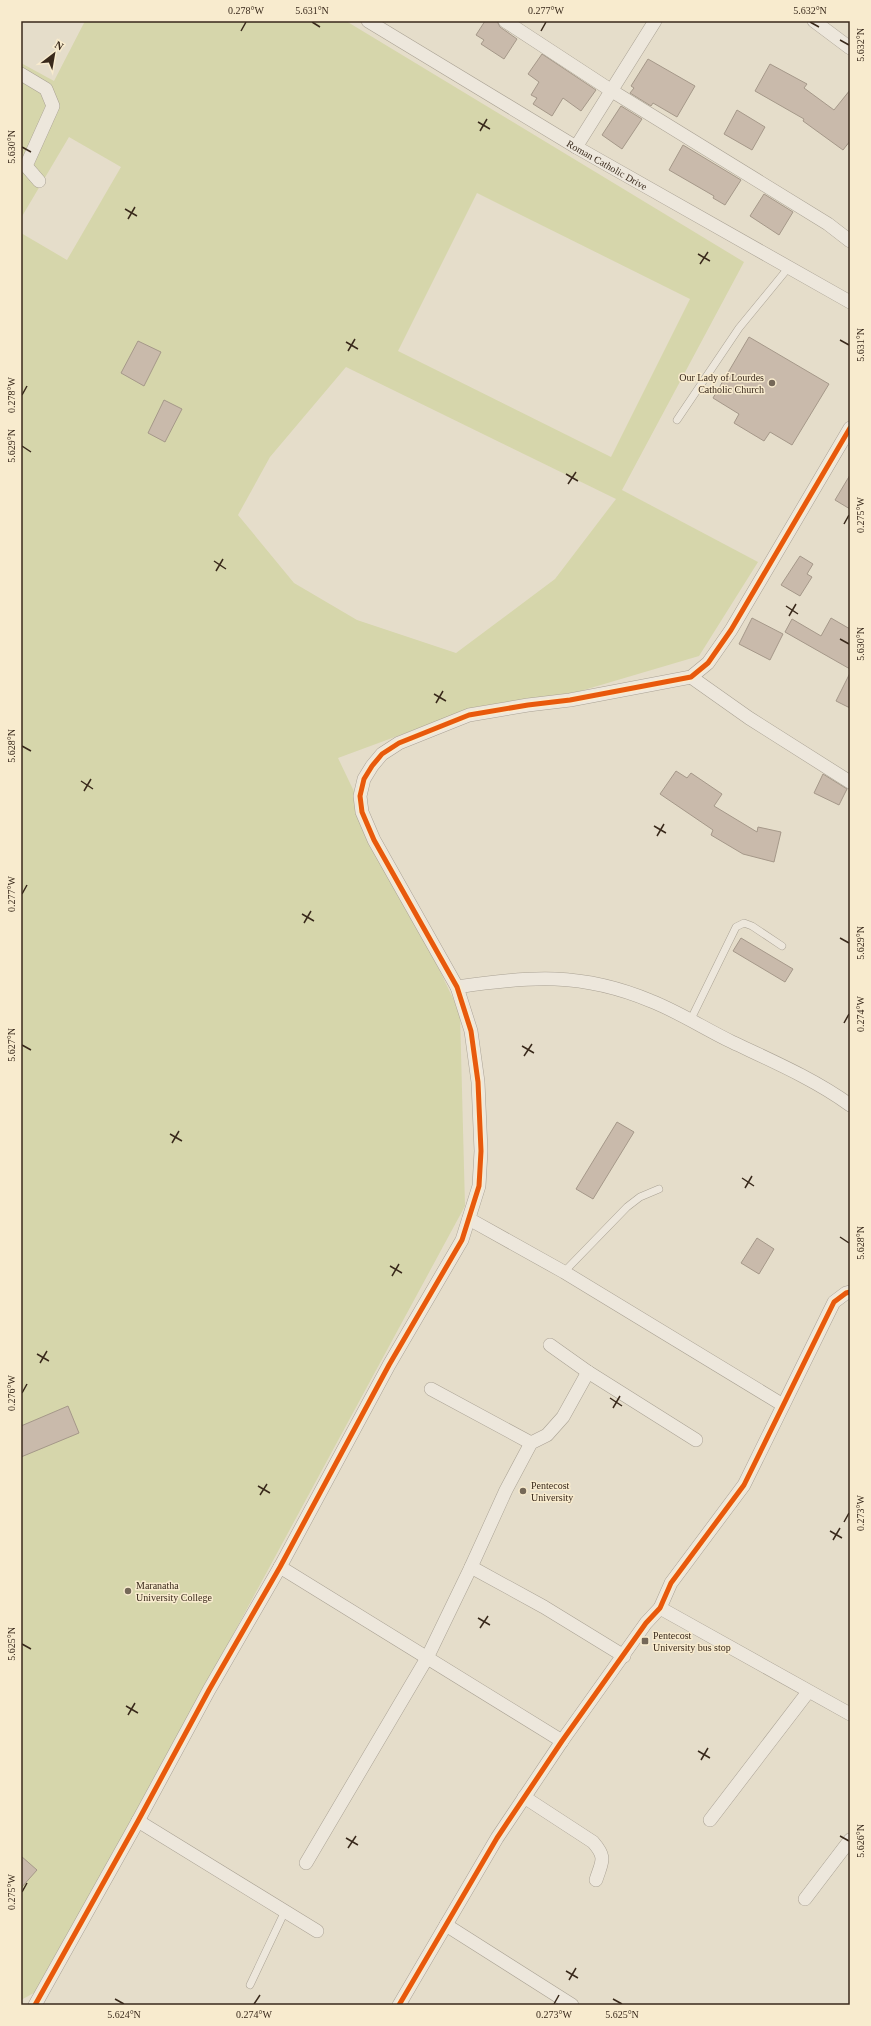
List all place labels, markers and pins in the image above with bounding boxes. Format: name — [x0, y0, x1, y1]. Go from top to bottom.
place label: Our Lady of Lourdes Catholic Church — [679, 372, 764, 395]
marker: Our Lady of Lourdes Catholic Church — [767, 378, 777, 388]
place label: Pentecost University — [531, 1480, 573, 1503]
marker: Pentecost University — [518, 1486, 528, 1496]
place label: Maranatha University College — [136, 1580, 212, 1603]
marker: Maranatha University College — [123, 1586, 133, 1596]
place label: Pentecost University bus stop — [653, 1630, 731, 1653]
marker: Pentecost University bus stop — [640, 1636, 650, 1646]

